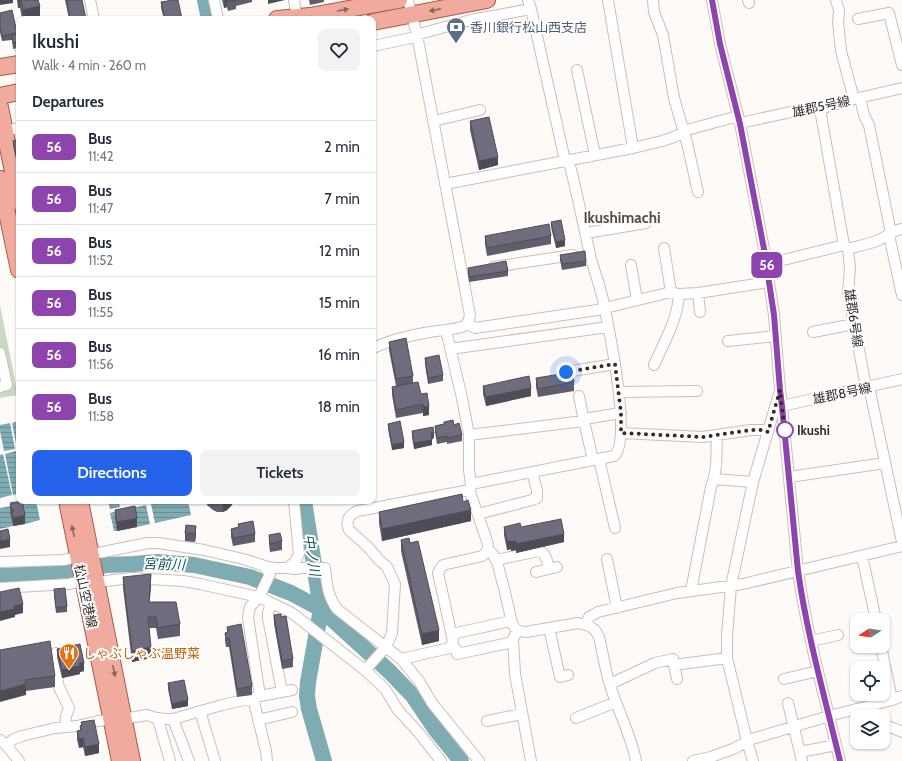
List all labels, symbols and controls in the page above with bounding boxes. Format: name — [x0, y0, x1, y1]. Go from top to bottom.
one-way arrow — [337, 7, 349, 13]
one-way arrow — [429, 7, 441, 13]
bank icon: 香川銀行松山西支店 — [445, 16, 467, 44]
place label: 香川銀行松山西支店 — [470, 19, 587, 35]
button: heart — [318, 29, 360, 71]
text: Ikushi — [32, 30, 79, 53]
text: Walk · 4 min · 260 m — [32, 57, 146, 73]
street label: 雄郡5号線 — [790, 92, 852, 120]
text: Departures — [32, 93, 104, 111]
text: Bus — [88, 130, 112, 148]
text: 56 — [46, 138, 62, 156]
text: 2 min — [324, 138, 360, 156]
text: 11:42 — [88, 148, 114, 164]
text: Bus — [88, 182, 112, 200]
text: 56 — [46, 190, 62, 208]
text: 7 min — [324, 190, 360, 208]
text: 11:47 — [88, 200, 113, 216]
district label: Ikushimachi — [583, 209, 661, 227]
text: Bus — [88, 234, 112, 252]
text: 56 — [46, 242, 62, 260]
text: 12 min — [319, 242, 360, 260]
text: 11:52 — [88, 252, 113, 268]
line badge: 56 — [749, 252, 785, 278]
text: 56 — [759, 256, 775, 274]
text: Bus — [88, 286, 112, 304]
street label: 雄郡6号線 — [841, 287, 867, 349]
text: 56 — [46, 294, 62, 312]
text: 15 min — [319, 294, 360, 312]
text: 11:55 — [88, 304, 113, 320]
text: Bus — [88, 338, 112, 356]
text: 56 — [46, 346, 62, 364]
text: 16 min — [318, 346, 360, 364]
text: 11:56 — [88, 356, 114, 372]
your location — [556, 362, 576, 382]
street label: 雄郡8号線 — [811, 379, 873, 407]
text: Bus — [88, 390, 112, 408]
text: 56 — [46, 398, 62, 416]
text: 18 min — [318, 398, 360, 416]
text: 11:58 — [88, 408, 114, 424]
marker: Ikushi — [776, 421, 794, 439]
place label: Ikushi — [797, 422, 830, 438]
button: Directions — [32, 450, 192, 496]
button: Tickets — [200, 450, 360, 496]
one-way arrow — [70, 525, 76, 538]
water label: 中ノ川 — [300, 533, 324, 579]
water label: 宮前川 — [143, 554, 187, 574]
street label: 松山空港線 — [71, 563, 101, 629]
north arrow — [850, 613, 890, 653]
map controls — [850, 613, 890, 749]
restaurant icon: しゃぶしゃぶ温野菜 — [58, 642, 80, 670]
place label: しゃぶしゃぶ温野菜 — [83, 645, 200, 661]
button: locate — [850, 661, 890, 701]
one-way arrow — [112, 665, 118, 677]
button: layers — [850, 709, 890, 749]

